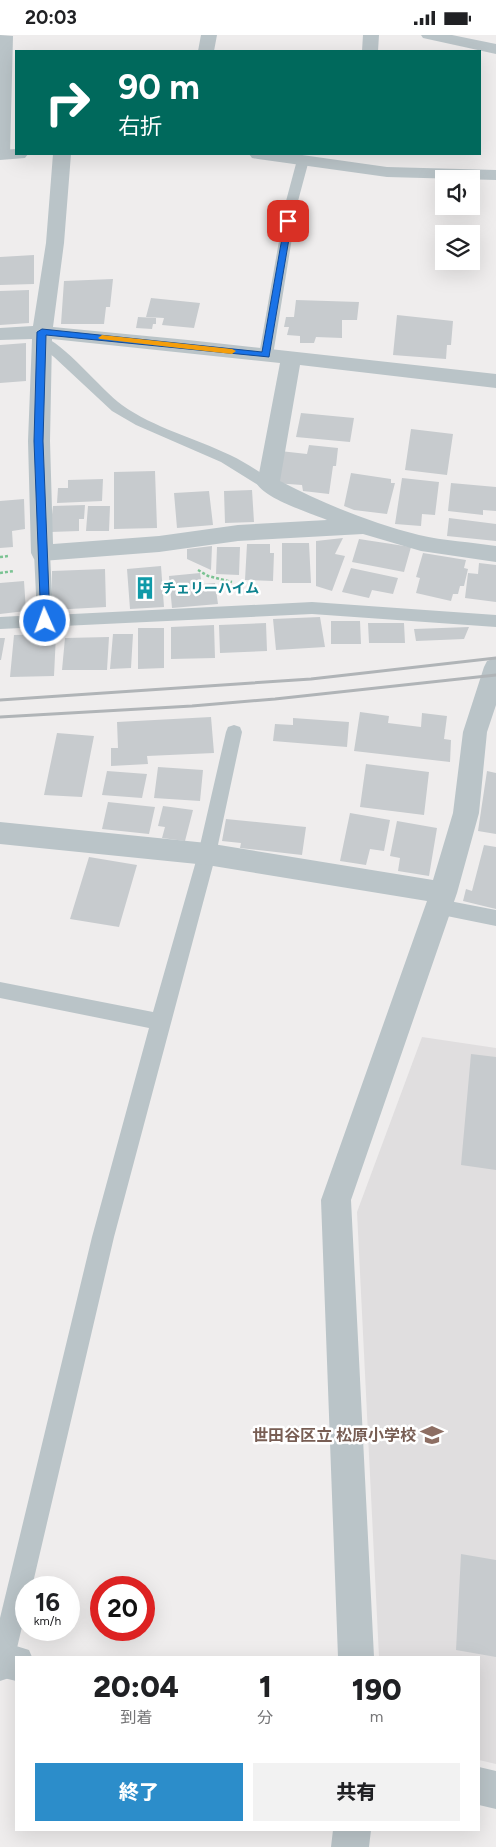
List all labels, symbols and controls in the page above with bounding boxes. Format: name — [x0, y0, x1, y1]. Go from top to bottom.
text: 20:03 — [25, 6, 77, 29]
text: 90 m — [118, 66, 200, 108]
icon: right — [35, 70, 100, 135]
text: 右折 — [118, 113, 162, 140]
map controls — [435, 170, 480, 270]
button: sound — [435, 170, 480, 215]
pin — [267, 200, 309, 242]
icon: arrive — [274, 207, 302, 235]
button: layers — [435, 225, 480, 270]
building icon: チェリーハイム — [132, 575, 158, 601]
place label: チェリーハイム — [162, 580, 259, 597]
position arrow — [18, 594, 70, 646]
school or university icon: 世田谷区立 松原小学校 — [419, 1422, 445, 1448]
place label: 世田谷区立 松原小学校 — [252, 1426, 416, 1445]
speed limit sign: 20 — [90, 1576, 155, 1641]
text: 16 — [35, 1587, 60, 1617]
text: km/h — [34, 1614, 61, 1628]
text: 20:04 — [93, 1668, 179, 1705]
text: 1 — [259, 1668, 272, 1705]
text: 190 — [352, 1671, 402, 1708]
text: m — [370, 1707, 383, 1726]
text: 到着 — [120, 1708, 152, 1727]
text: 分 — [257, 1708, 273, 1727]
button: 終了 — [35, 1763, 243, 1821]
button: 共有 — [253, 1763, 460, 1821]

